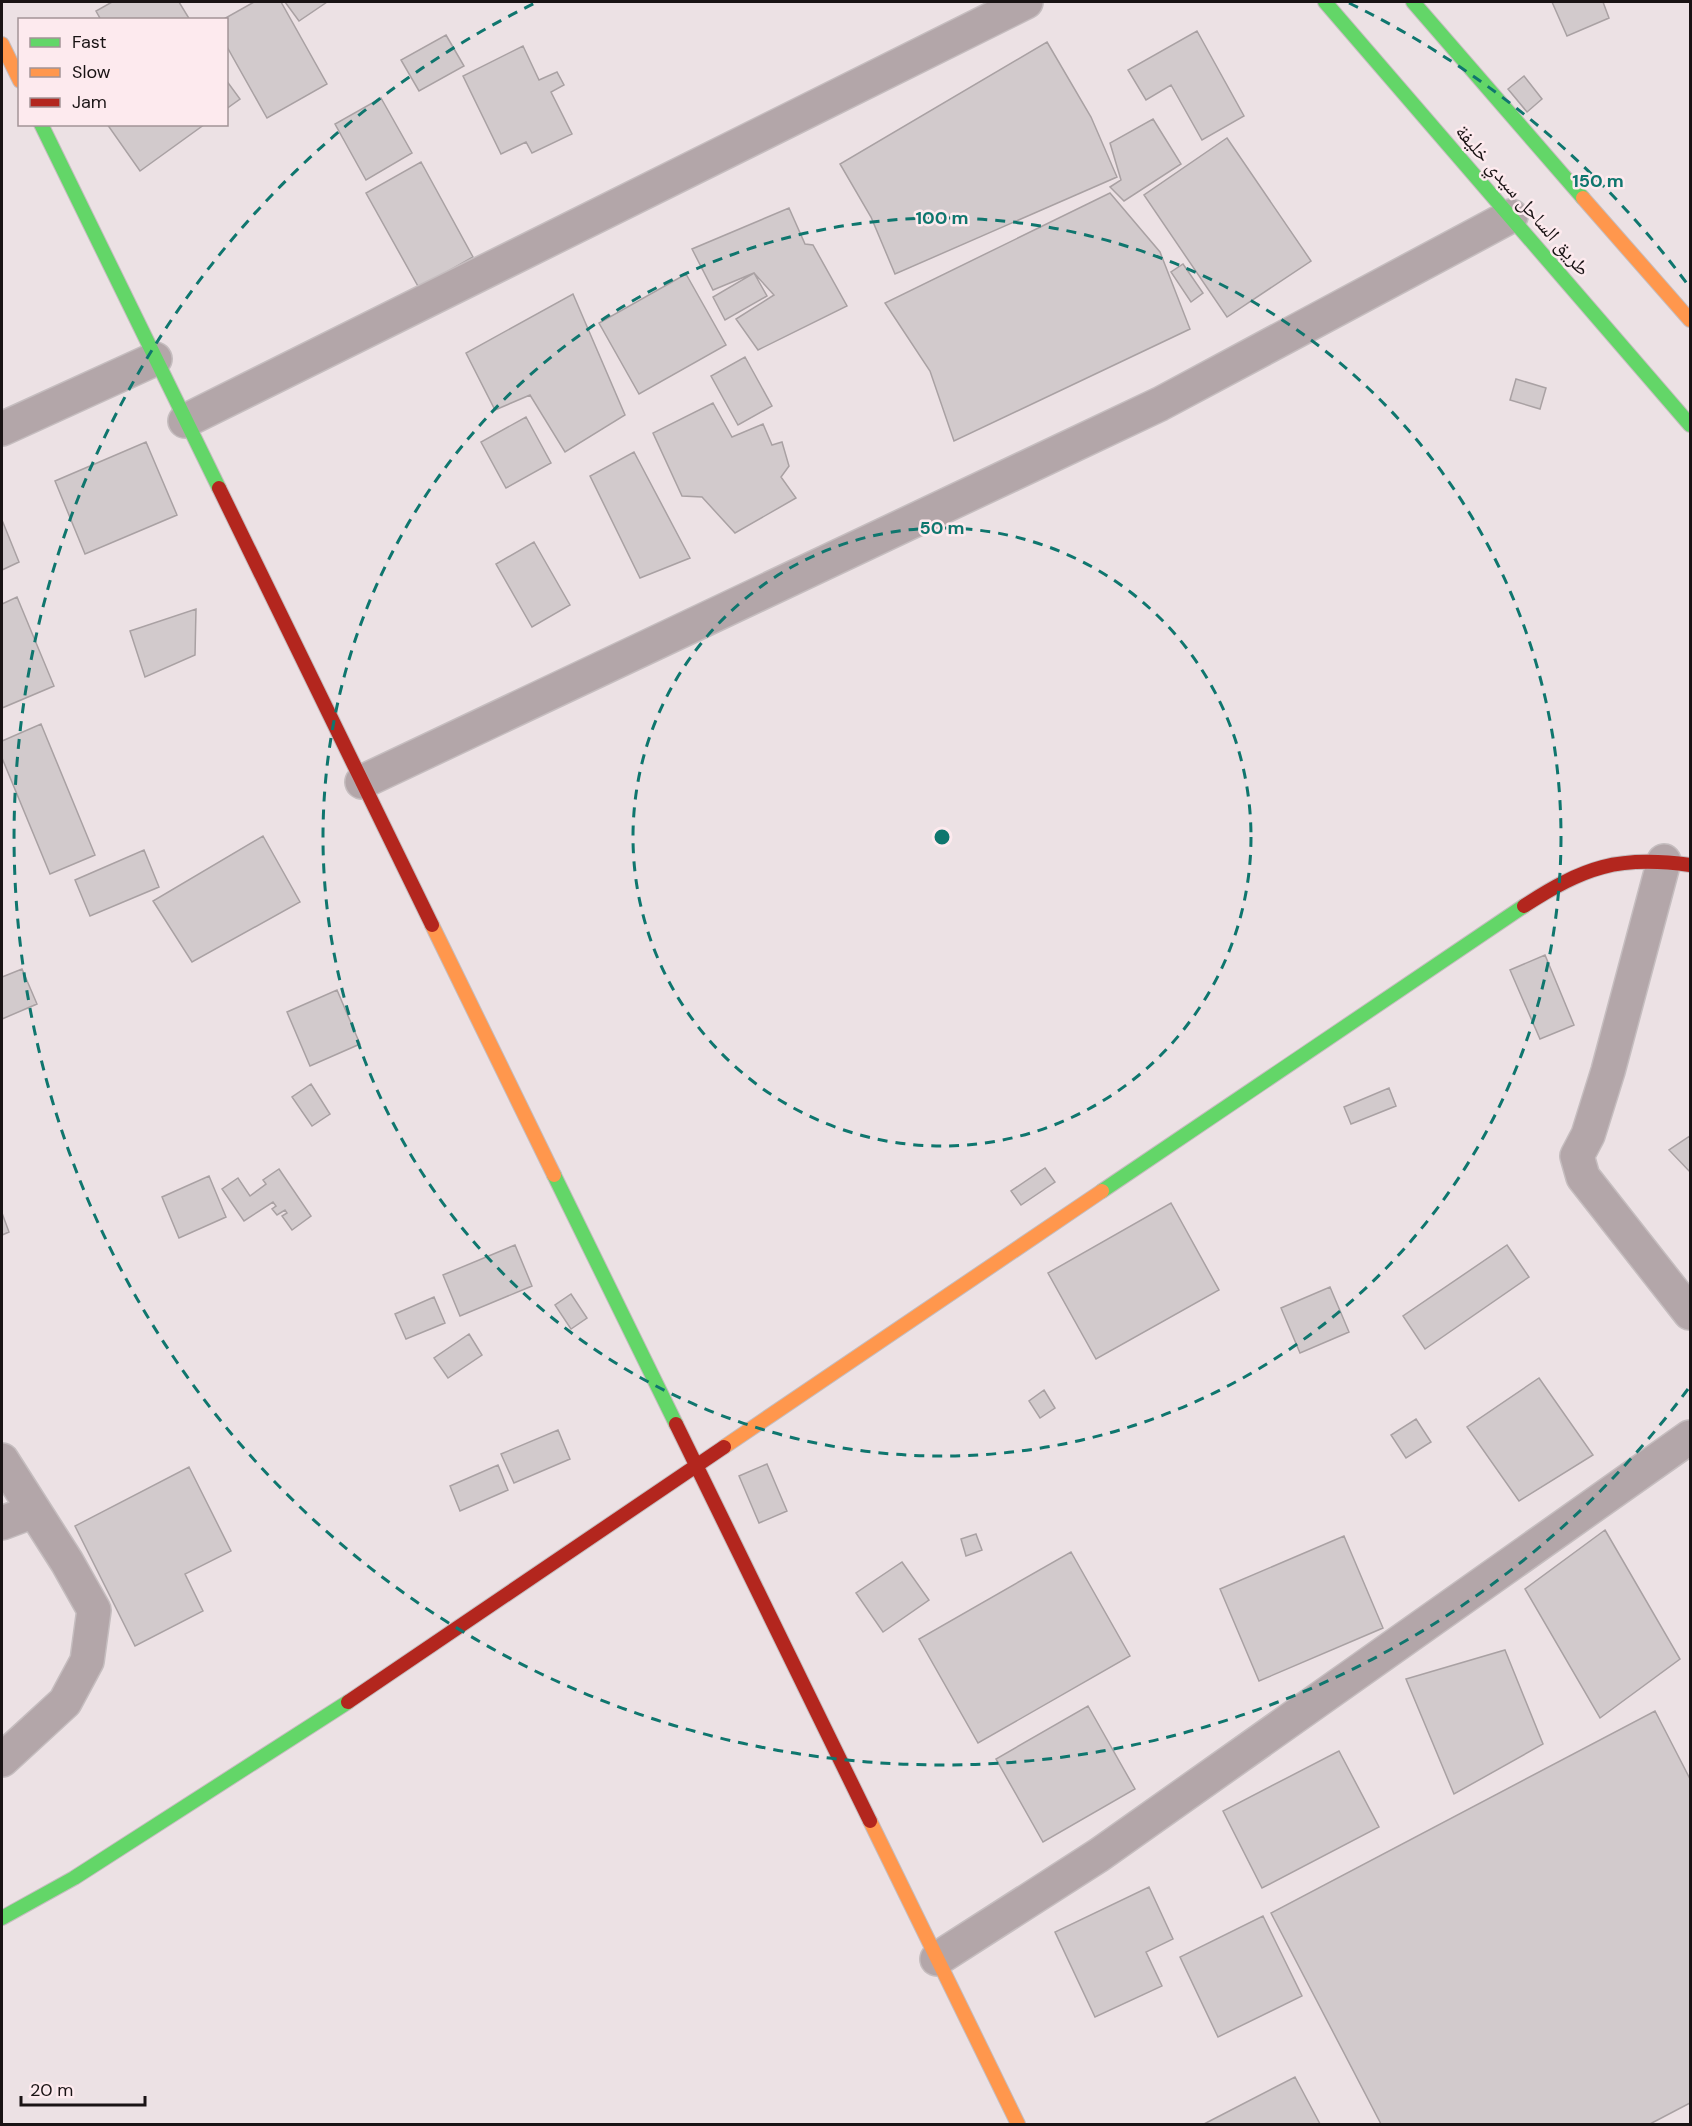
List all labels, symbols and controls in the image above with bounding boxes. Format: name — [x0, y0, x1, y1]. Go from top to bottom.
legend — [18, 18, 228, 126]
text: Fast — [72, 30, 107, 54]
text: Slow — [72, 60, 111, 84]
text: Jam — [72, 90, 107, 114]
street label: طريق الساحل سيدي خليفة — [1448, 119, 1596, 283]
text: 150 m — [1572, 169, 1624, 193]
text: 100 m — [915, 206, 969, 230]
text: 50 m — [919, 516, 965, 540]
centre of rings — [932, 827, 952, 847]
scale bar — [21, 2069, 146, 2107]
text: 20 m — [30, 2078, 73, 2102]

